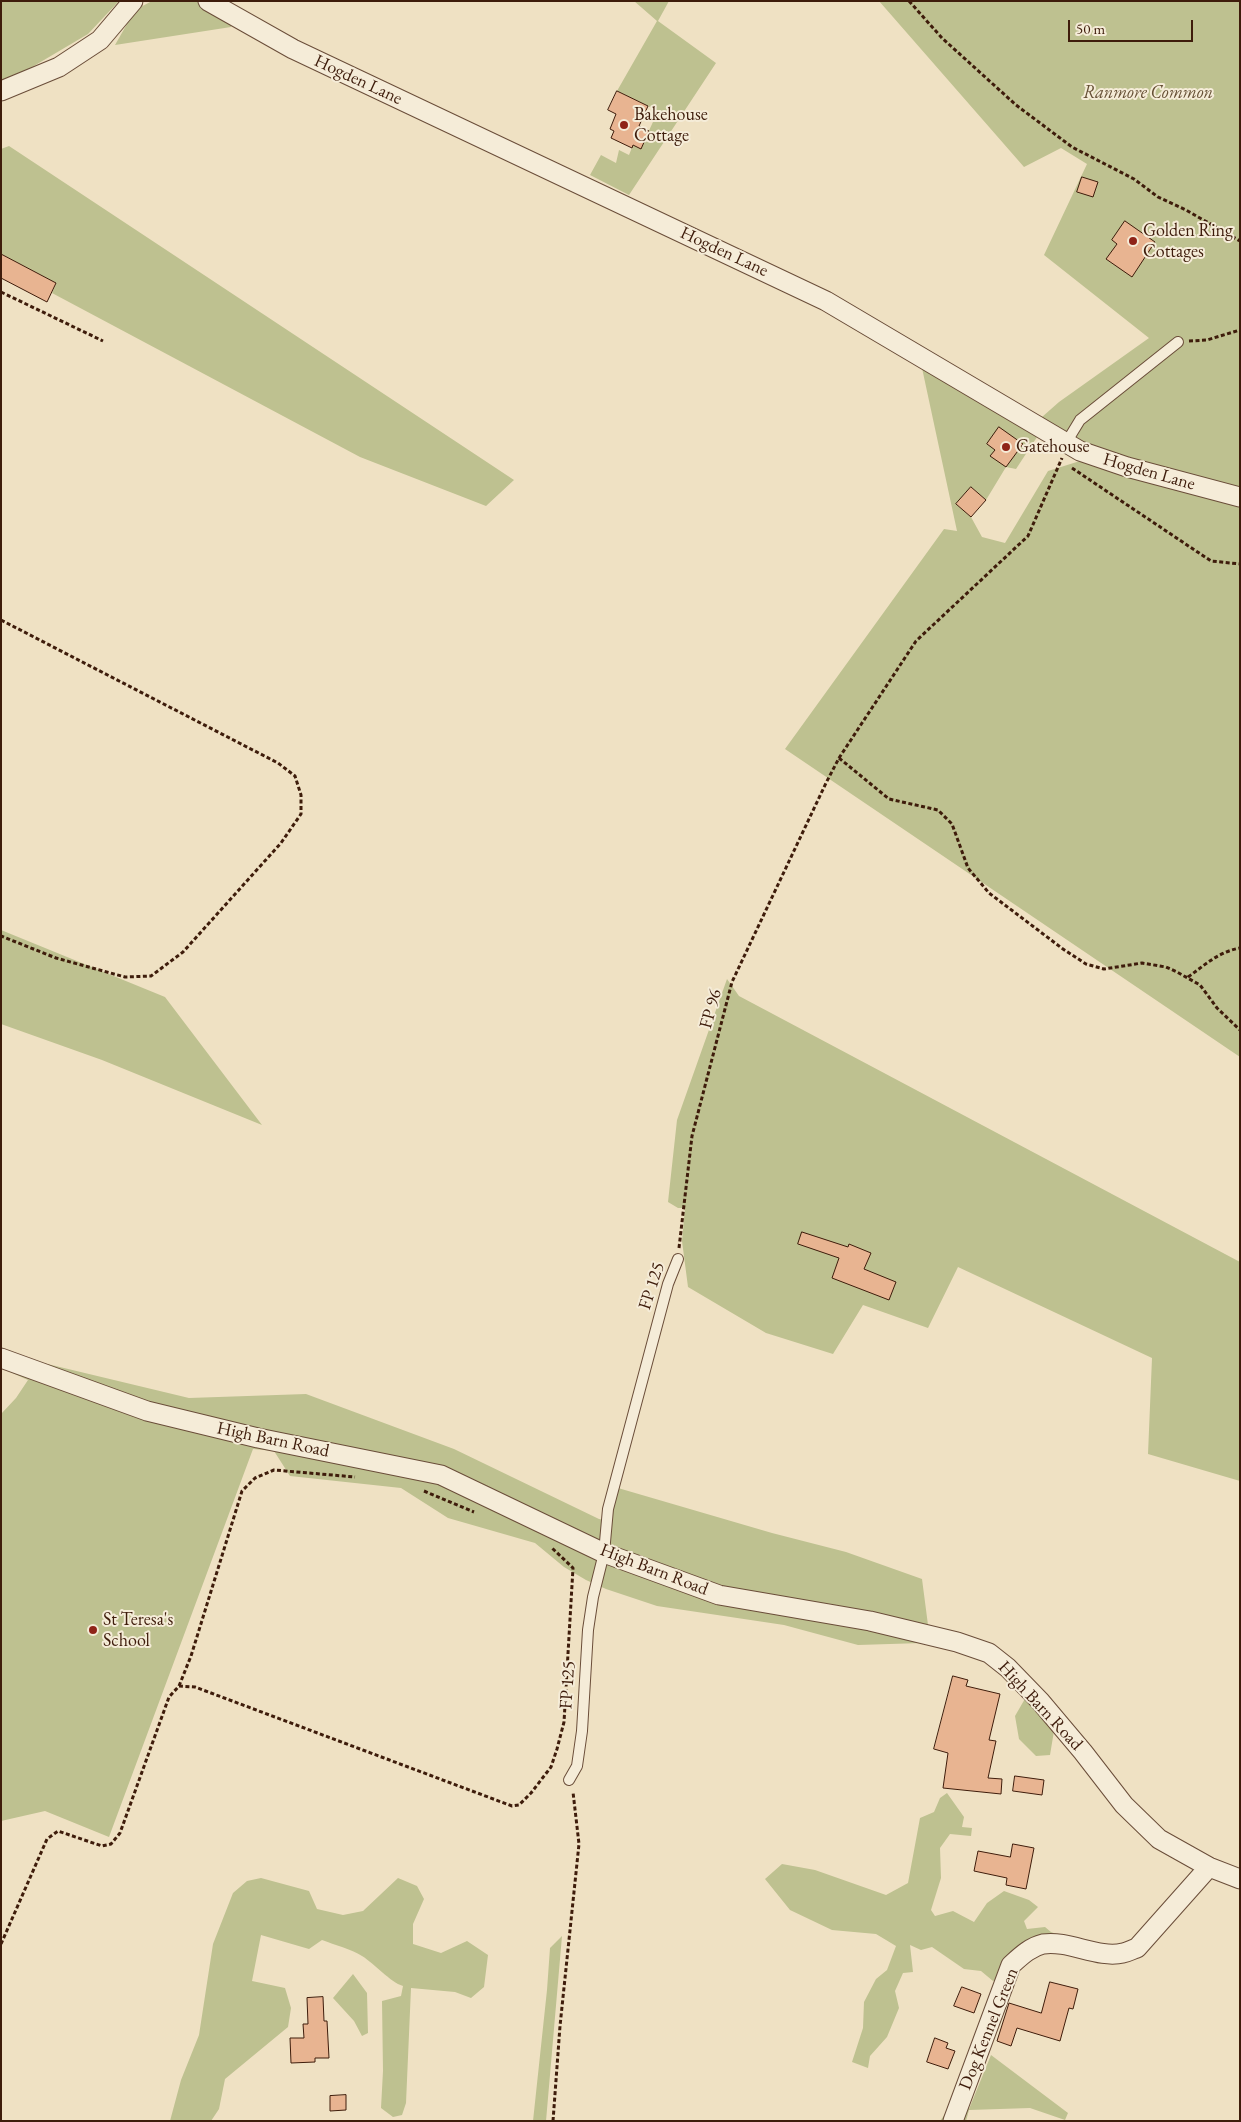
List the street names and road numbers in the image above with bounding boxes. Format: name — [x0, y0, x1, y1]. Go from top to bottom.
street label: Hogden Lane — [310, 50, 406, 110]
street label: Hogden Lane — [676, 222, 772, 282]
street label: Hogden Lane — [1100, 449, 1198, 495]
street label: FP 96 — [695, 987, 727, 1031]
street label: FP 125 — [634, 1260, 670, 1312]
street label: High Barn Road — [215, 1418, 331, 1462]
street label: High Barn Road — [597, 1539, 711, 1601]
street label: High Barn Road — [993, 1657, 1087, 1755]
street label: FP 125 — [556, 1660, 580, 1710]
street label: Dog Kennel Green — [955, 1965, 1023, 2093]

